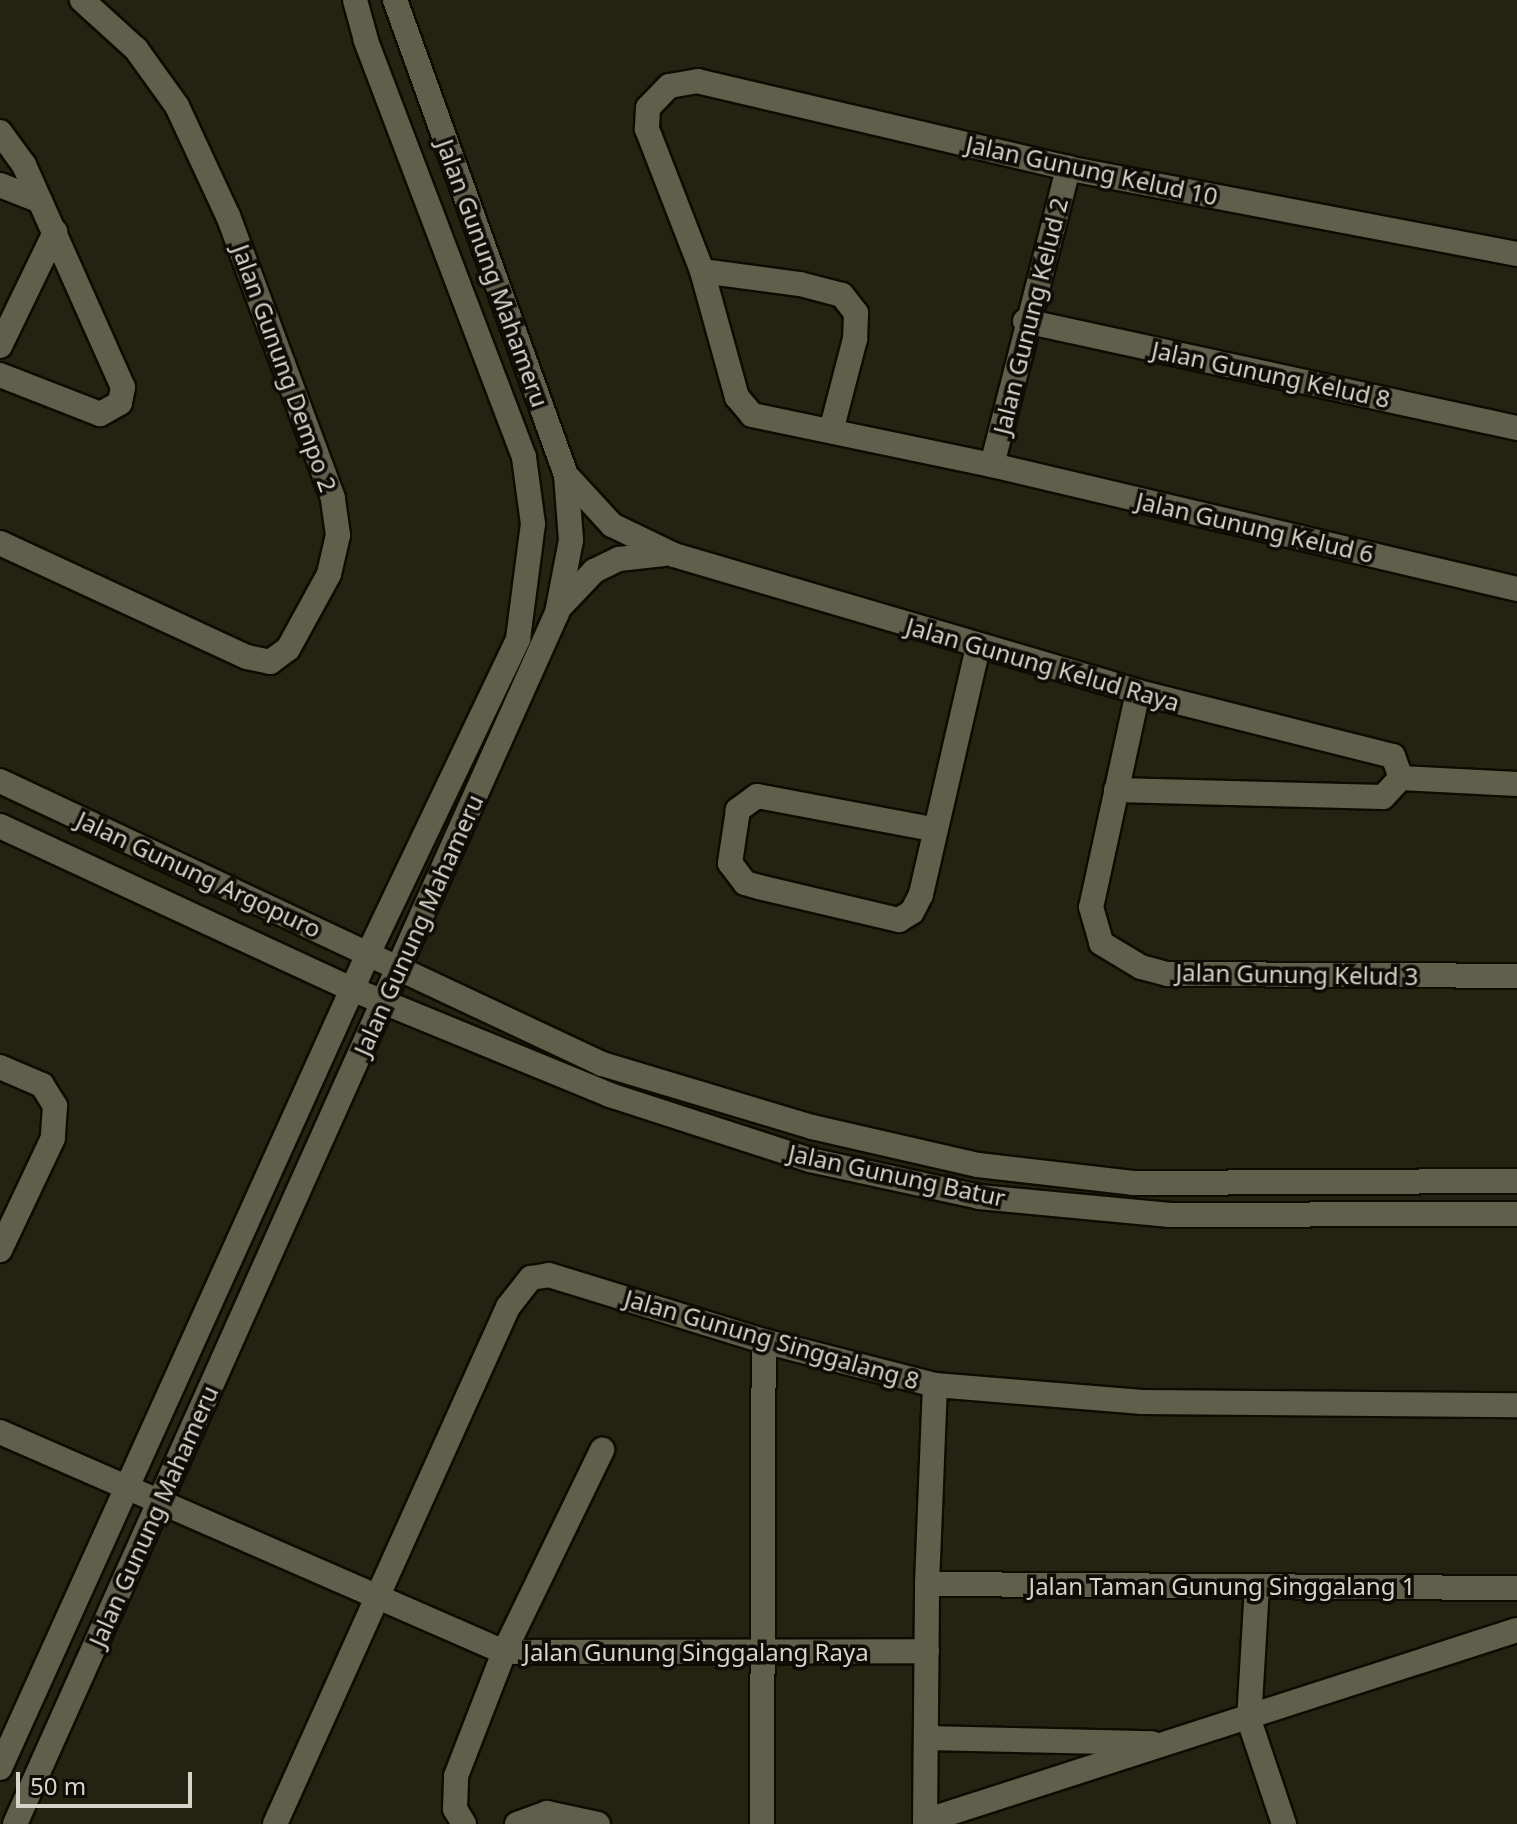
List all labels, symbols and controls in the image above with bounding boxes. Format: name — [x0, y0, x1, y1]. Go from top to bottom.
street label: Jalan Gunung Kelud 10 — [964, 129, 1220, 211]
street label: Jalan Gunung Mahameru — [431, 135, 555, 411]
street label: Jalan Gunung Kelud 2 — [987, 195, 1073, 437]
street label: Jalan Gunung Dempo 2 — [227, 240, 343, 496]
street label: Jalan Gunung Kelud 8 — [1149, 335, 1393, 413]
street label: Jalan Gunung Kelud 6 — [1134, 486, 1376, 568]
street label: Jalan Gunung Kelud Raya — [903, 611, 1183, 717]
street label: Jalan Gunung Mahameru — [347, 790, 489, 1060]
street label: Jalan Gunung Argopuro — [72, 805, 326, 943]
street label: Jalan Gunung Kelud 3 — [1175, 957, 1419, 991]
street label: Jalan Gunung Batur — [786, 1138, 1008, 1212]
street label: Jalan Gunung Singgalang 8 — [621, 1283, 923, 1395]
street label: Jalan Gunung Mahameru — [82, 1381, 224, 1651]
street label: Jalan Taman Gunung Singgalang 1 — [1029, 1572, 1415, 1600]
street label: Jalan Gunung Singgalang Raya — [523, 1638, 869, 1666]
scale bar — [20, 1756, 196, 1806]
text: 50 m — [30, 1769, 86, 1802]

